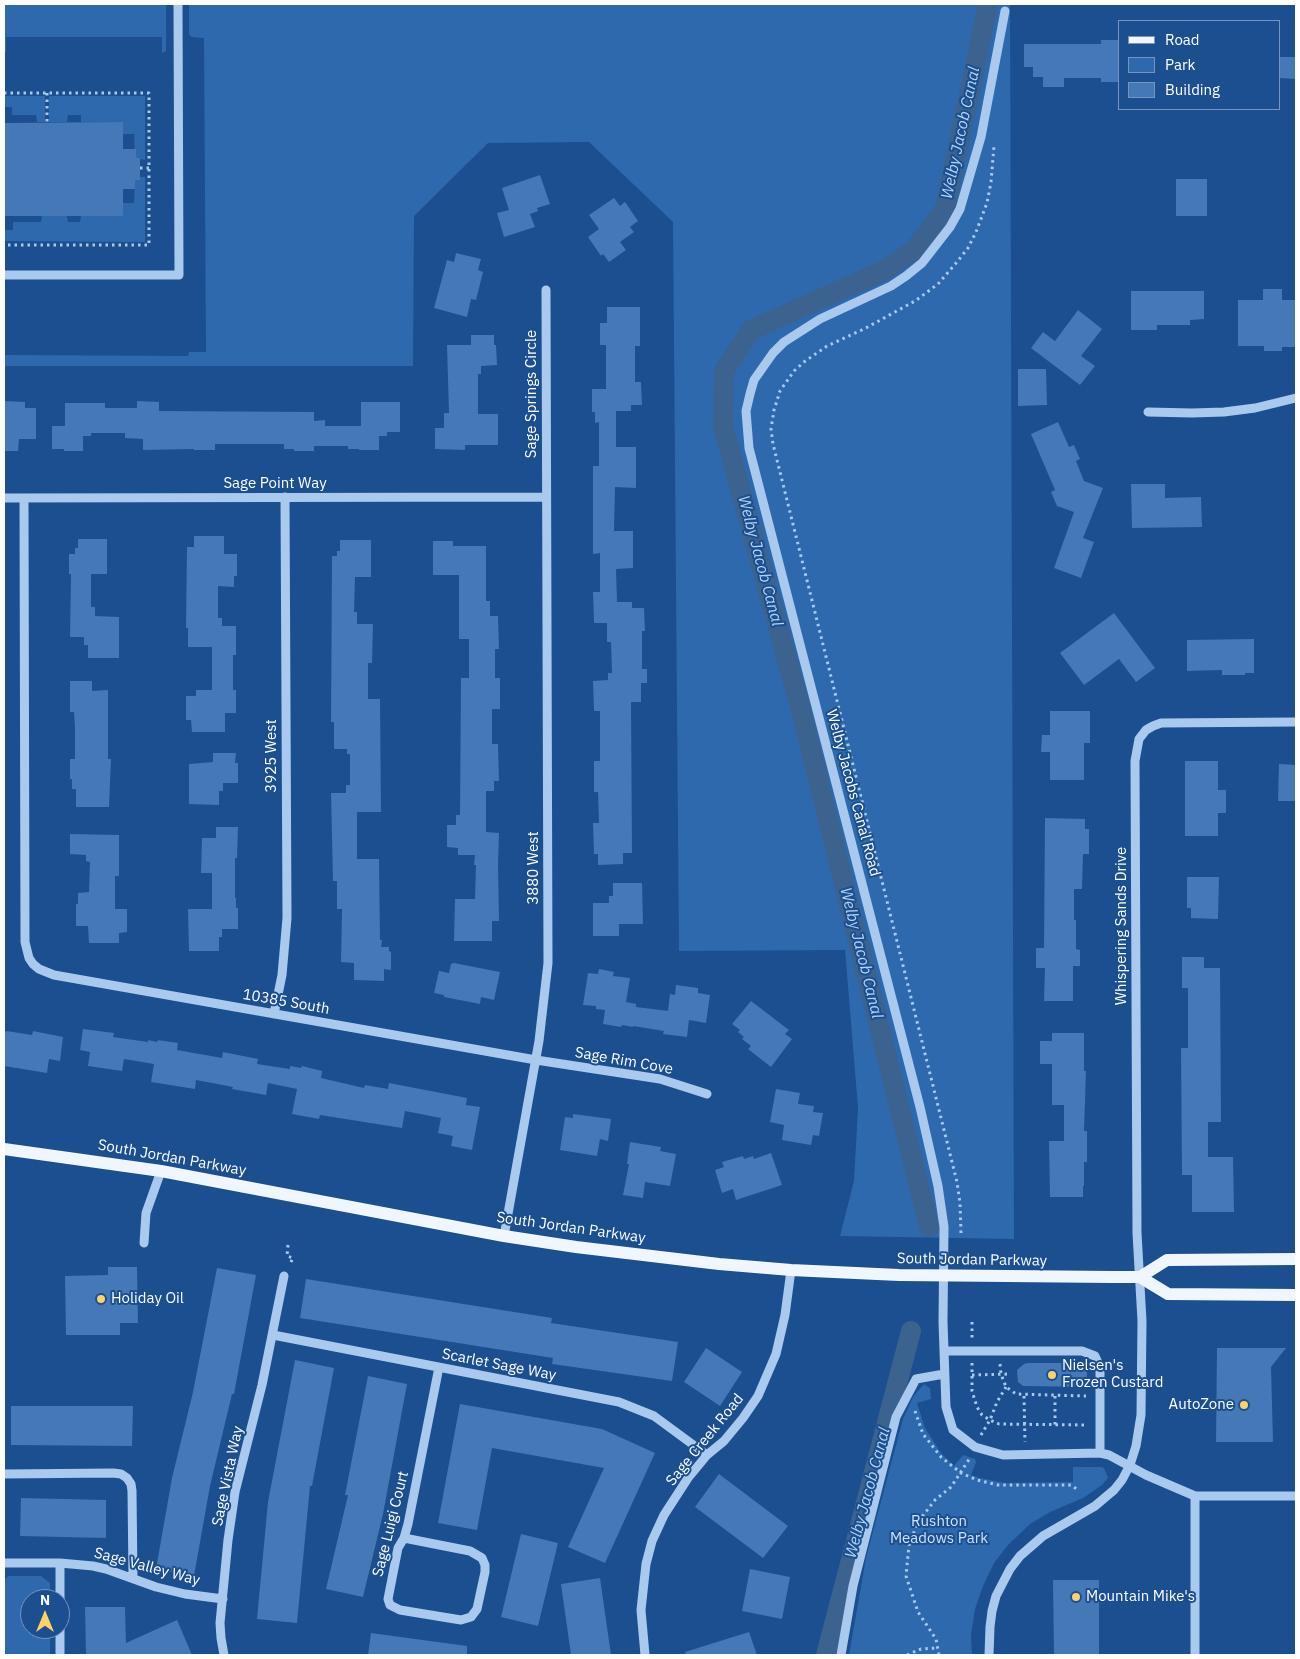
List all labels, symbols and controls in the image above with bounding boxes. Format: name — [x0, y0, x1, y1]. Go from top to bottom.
legend — [1118, 20, 1280, 110]
text: Road — [1165, 30, 1200, 49]
text: Park — [1165, 55, 1195, 74]
water label: Welby Jacob Canal — [938, 65, 984, 201]
text: Building — [1165, 80, 1220, 99]
street label: Sage Springs Circle — [523, 330, 541, 458]
street label: Sage Point Way — [223, 475, 327, 493]
water label: Welby Jacob Canal — [733, 494, 787, 628]
street label: Welby Jacobs Canal Road — [822, 708, 884, 878]
street label: 3925 West — [263, 719, 281, 793]
street label: 3880 West — [525, 831, 543, 905]
street label: Whispering Sands Drive — [1113, 847, 1131, 1005]
water label: Welby Jacob Canal — [835, 885, 887, 1021]
street label: 10385 South — [241, 985, 331, 1019]
street label: Sage Rim Cove — [573, 1044, 675, 1078]
street label: South Jordan Parkway — [96, 1136, 248, 1180]
street label: South Jordan Parkway — [495, 1209, 647, 1247]
street label: South Jordan Parkway — [897, 1250, 1047, 1270]
place label: Holiday Oil — [111, 1290, 184, 1308]
marker: Holiday Oil — [95, 1293, 107, 1305]
street label: Scarlet Sage Way — [440, 1345, 558, 1385]
place label: Nielsen's Frozen Custard — [1062, 1357, 1163, 1392]
marker: Nielsen's Frozen Custard — [1046, 1369, 1058, 1381]
street label: Sage Creek Road — [662, 1390, 748, 1490]
place label: AutoZone — [1169, 1396, 1234, 1414]
marker: AutoZone — [1238, 1399, 1250, 1411]
street label: Sage Vista Way — [209, 1424, 247, 1528]
water label: Welby Jacob Canal — [841, 1426, 895, 1560]
street label: Sage Luigi Court — [369, 1469, 413, 1579]
park label: Rushton Meadows Park — [890, 1513, 988, 1548]
street label: Sage Valley Way — [92, 1544, 202, 1590]
place label: Mountain Mike's — [1086, 1588, 1195, 1606]
north arrow — [20, 1589, 70, 1639]
text: N — [40, 1591, 50, 1609]
marker: Mountain Mike's — [1070, 1591, 1082, 1603]

